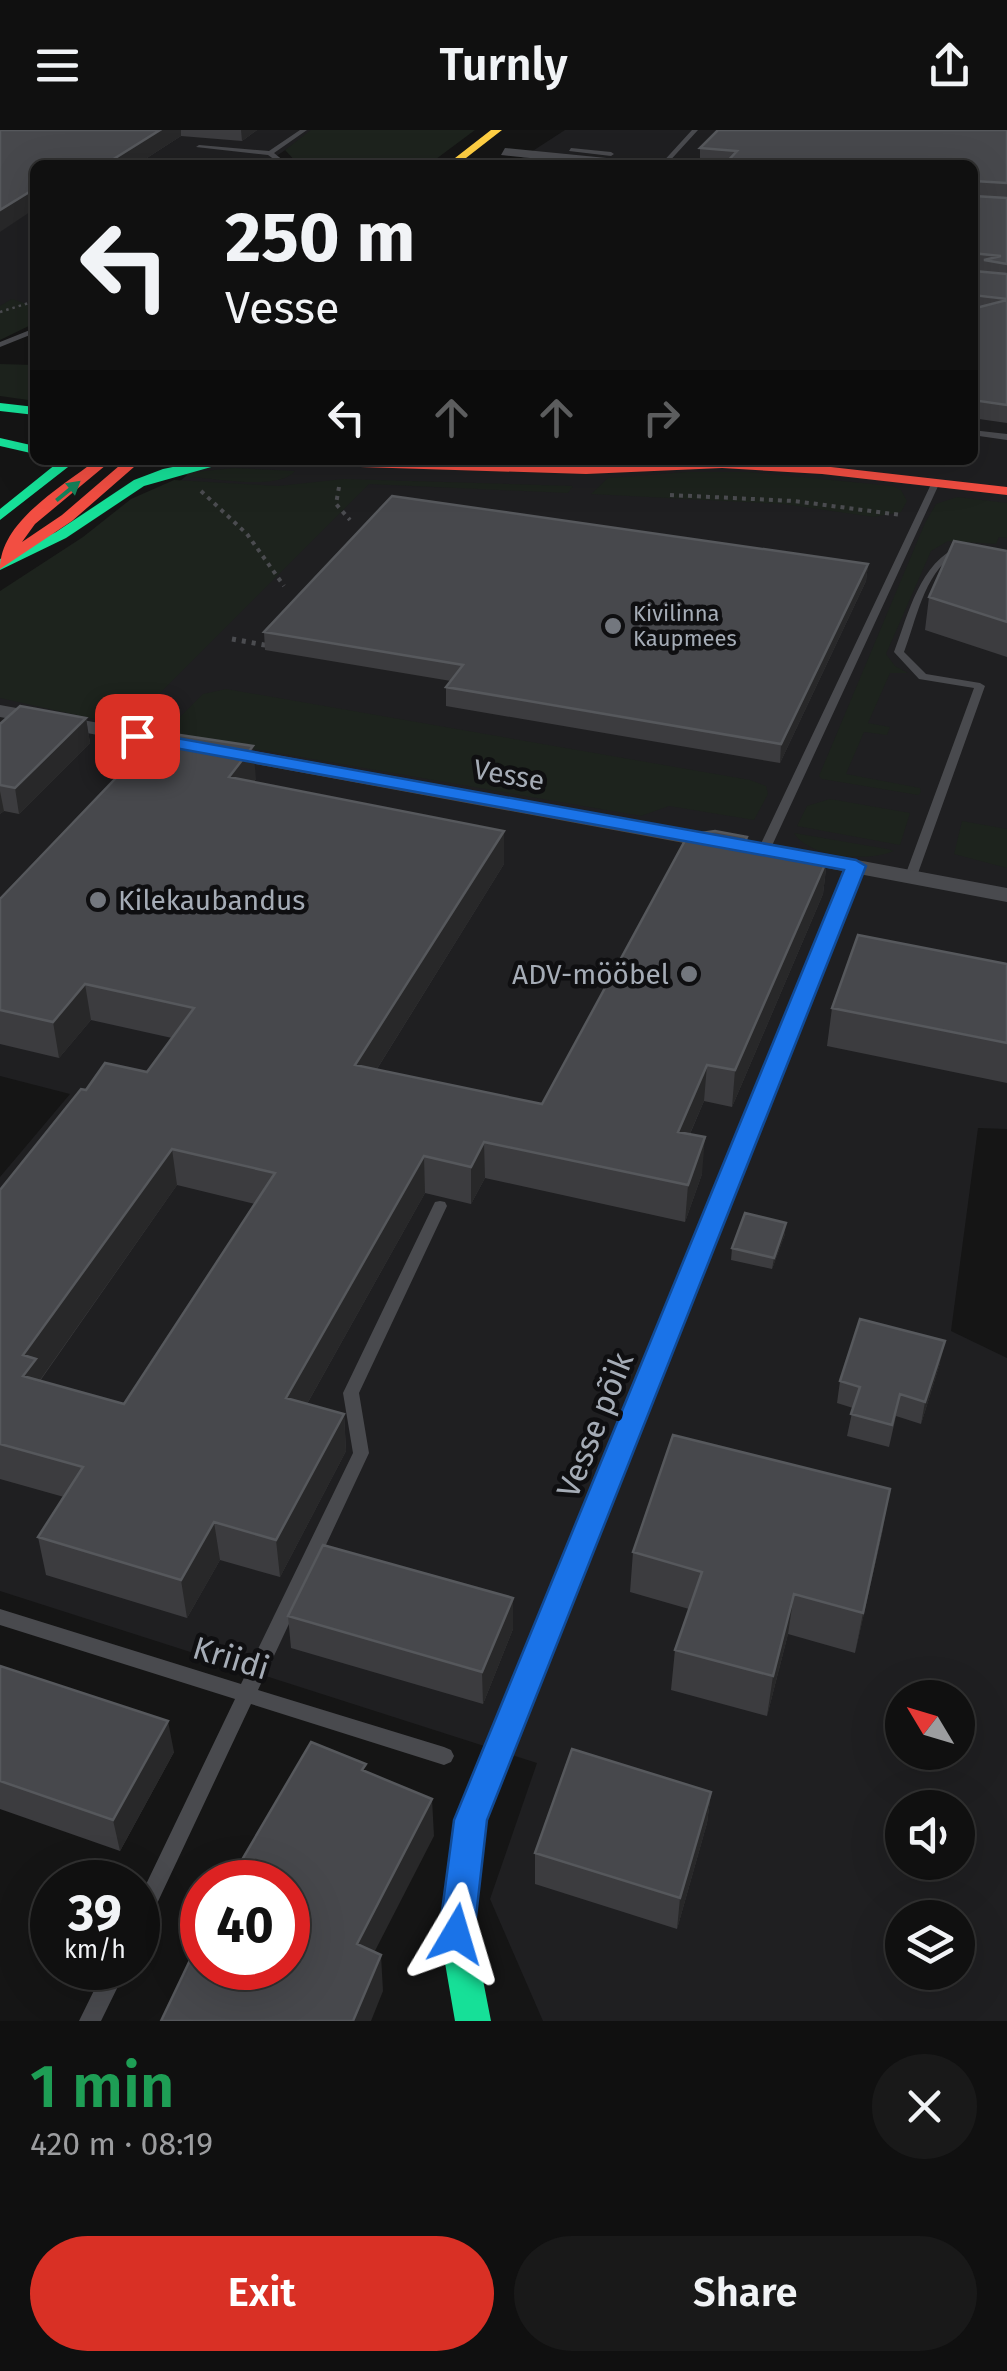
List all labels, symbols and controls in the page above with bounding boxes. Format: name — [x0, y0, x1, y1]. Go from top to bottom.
icon: menu — [30, 38, 85, 93]
text: Turnly — [440, 38, 567, 92]
icon: share — [922, 38, 977, 93]
text: 250 m — [225, 196, 415, 280]
icon: left — [60, 200, 190, 330]
text: Vesse — [225, 281, 340, 335]
icon: left — [319, 390, 374, 445]
icon: ahead — [424, 390, 479, 445]
icon: ahead — [529, 390, 584, 445]
icon: right — [634, 390, 689, 445]
one-way arrow — [55, 481, 80, 502]
place label: Kivilinna Kaupmees — [633, 600, 737, 652]
marker: Kivilinna Kaupmees — [602, 615, 624, 637]
pin — [95, 694, 180, 779]
icon: arrive — [110, 709, 165, 764]
street label: Vesse — [471, 753, 547, 797]
place label: Kilekaubandus — [118, 884, 305, 917]
marker: Kilekaubandus — [87, 889, 109, 911]
place label: ADV-mööbel — [512, 958, 669, 991]
marker: ADV-mööbel — [678, 963, 700, 985]
street label: Vesse põik — [549, 1346, 642, 1503]
street label: Kriidi — [188, 1629, 274, 1687]
north arrow — [885, 1680, 975, 1770]
map controls — [885, 1680, 975, 1990]
button: sound — [885, 1790, 975, 1880]
speed limit sign: 40 — [180, 1860, 310, 1990]
position arrow — [404, 1882, 508, 1986]
text: 39 — [68, 1883, 122, 1943]
button: layers — [885, 1900, 975, 1990]
text: km/h — [64, 1935, 126, 1965]
text: 1 min — [30, 2051, 175, 2123]
button: close — [872, 2054, 977, 2159]
text: 420 m · 08:19 — [30, 2125, 213, 2163]
button: Exit — [30, 2236, 494, 2351]
button: Share — [514, 2236, 977, 2351]

